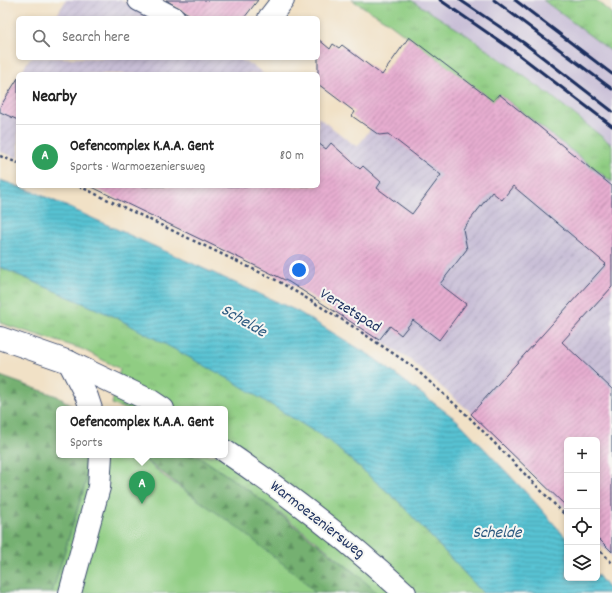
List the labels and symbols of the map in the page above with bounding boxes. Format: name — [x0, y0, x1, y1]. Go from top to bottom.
your location — [289, 260, 309, 280]
street label: Verzetspad — [315, 283, 385, 339]
water label: Schelde — [216, 299, 272, 345]
pin: A — [129, 471, 155, 504]
street label: Warmoezeniersweg — [264, 475, 370, 565]
water label: Schelde — [472, 522, 523, 546]

